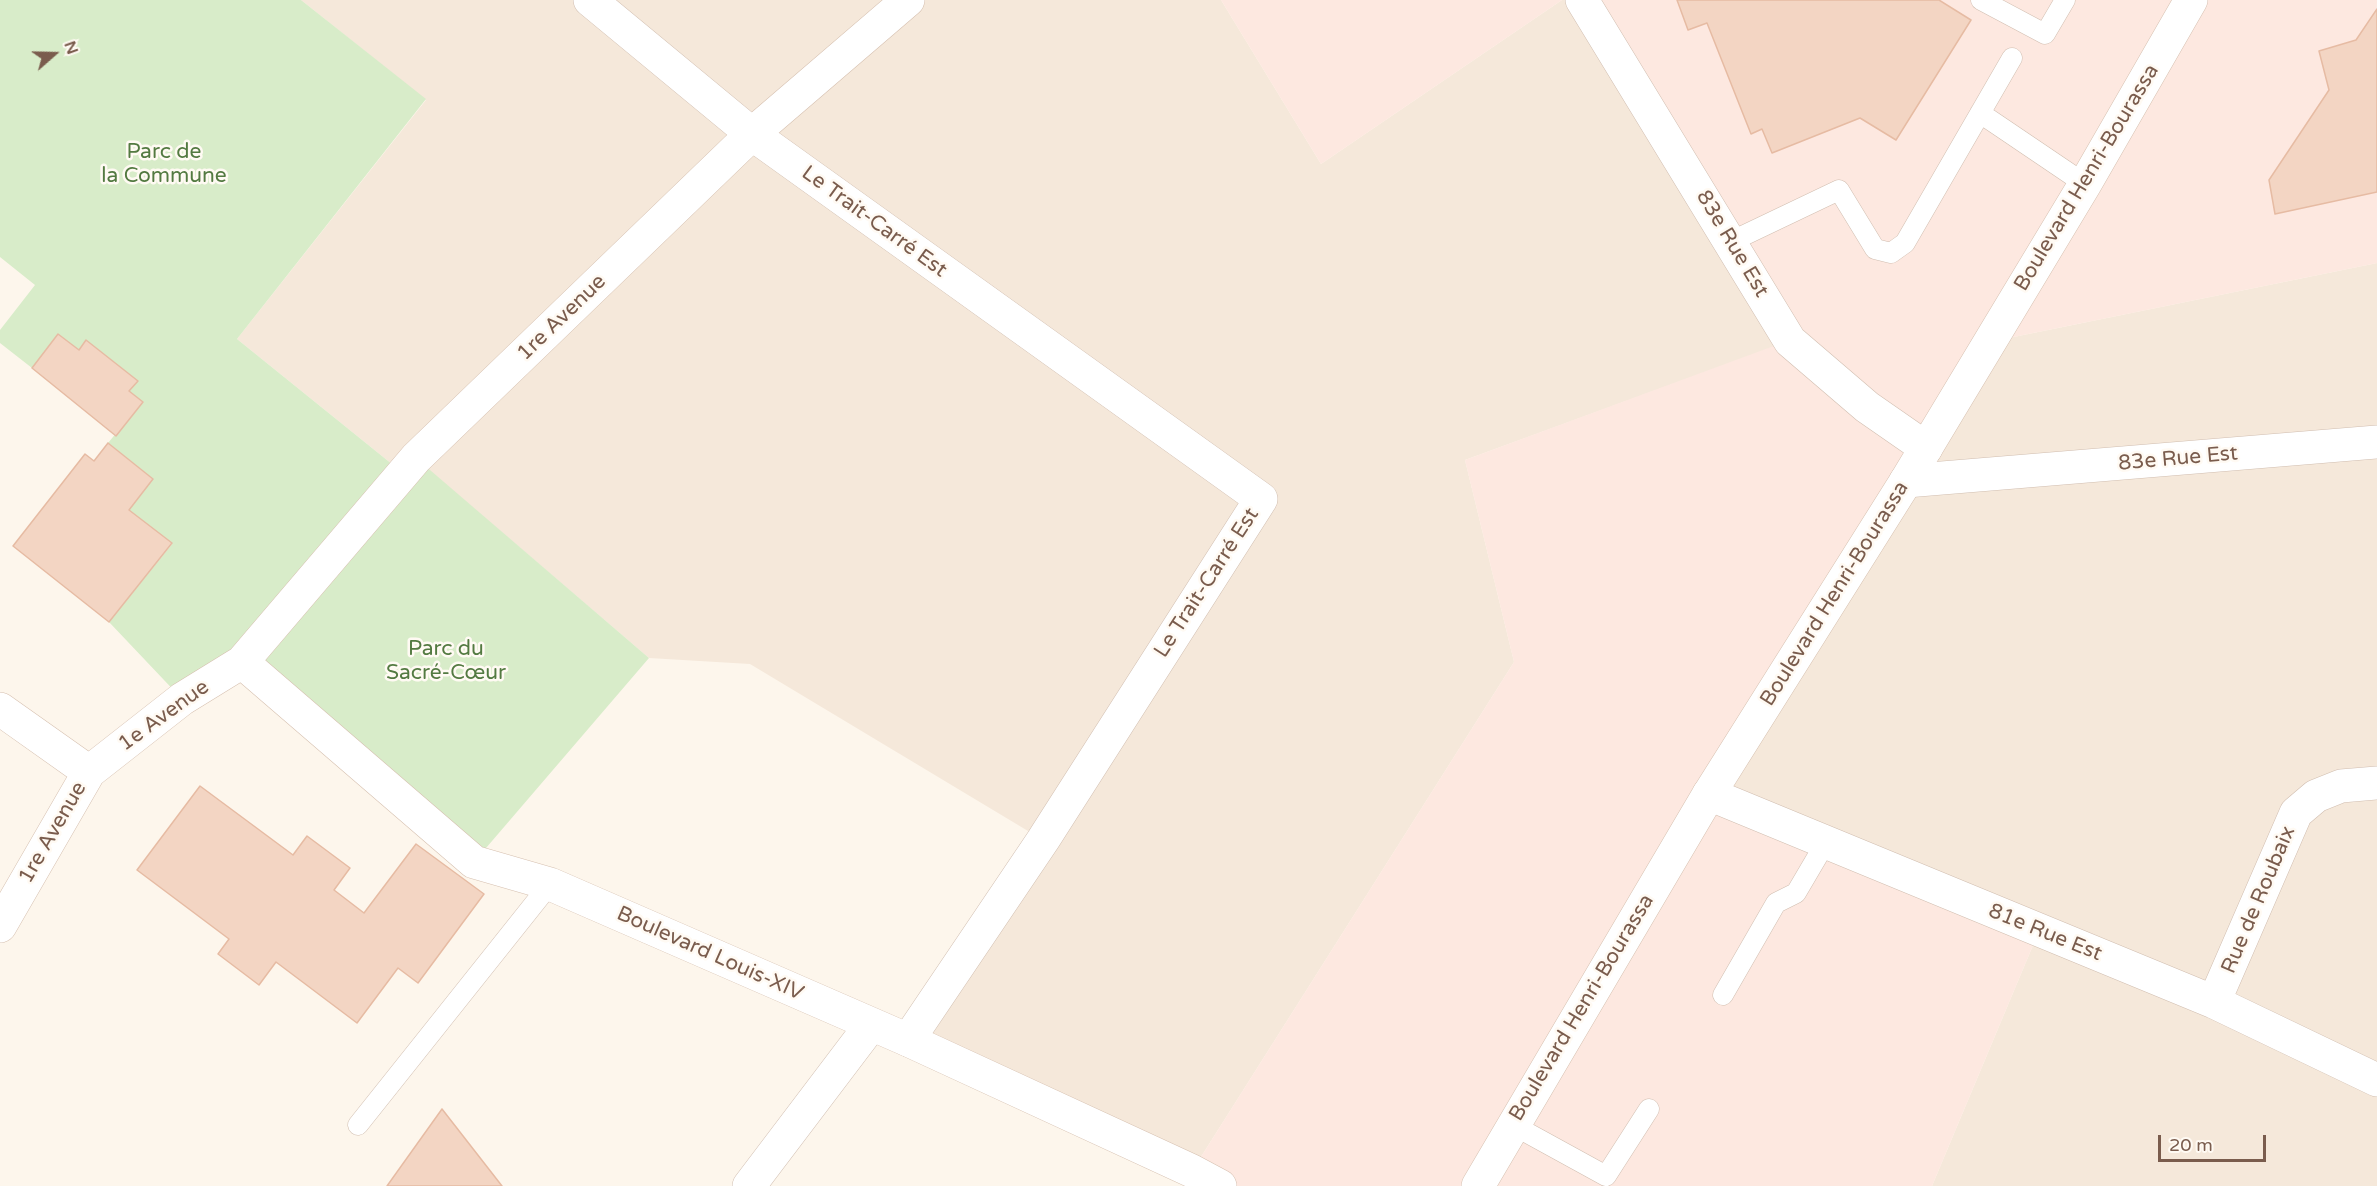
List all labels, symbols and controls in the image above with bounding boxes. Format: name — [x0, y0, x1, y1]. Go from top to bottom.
north arrow — [24, 24, 84, 84]
text: N — [59, 38, 83, 57]
street label: Boulevard Henri-Bourassa — [2009, 60, 2165, 296]
park label: Parc de la Commune — [101, 139, 227, 189]
street label: Le Trait-Carré Est — [796, 161, 952, 283]
street label: 83e Rue Est — [1690, 186, 1774, 302]
street label: 1re Avenue — [512, 270, 612, 366]
street label: 83e Rue Est — [2117, 441, 2239, 477]
street label: Boulevard Henri-Bourassa — [1755, 477, 1915, 711]
street label: Le Trait-Carré Est — [1149, 503, 1265, 663]
park label: Parc du Sacré-Cœur — [386, 636, 506, 686]
street label: 1e Avenue — [114, 675, 214, 757]
street label: 1re Avenue — [14, 778, 92, 888]
street label: Rue de Roubaix — [2217, 822, 2301, 978]
street label: Boulevard Henri-Bourassa — [1504, 890, 1660, 1126]
street label: 81e Rue Est — [1985, 899, 2105, 967]
street label: Boulevard Louis-XIV — [613, 901, 807, 1007]
scale bar — [2161, 1123, 2269, 1161]
text: 20 m — [2169, 1134, 2213, 1156]

